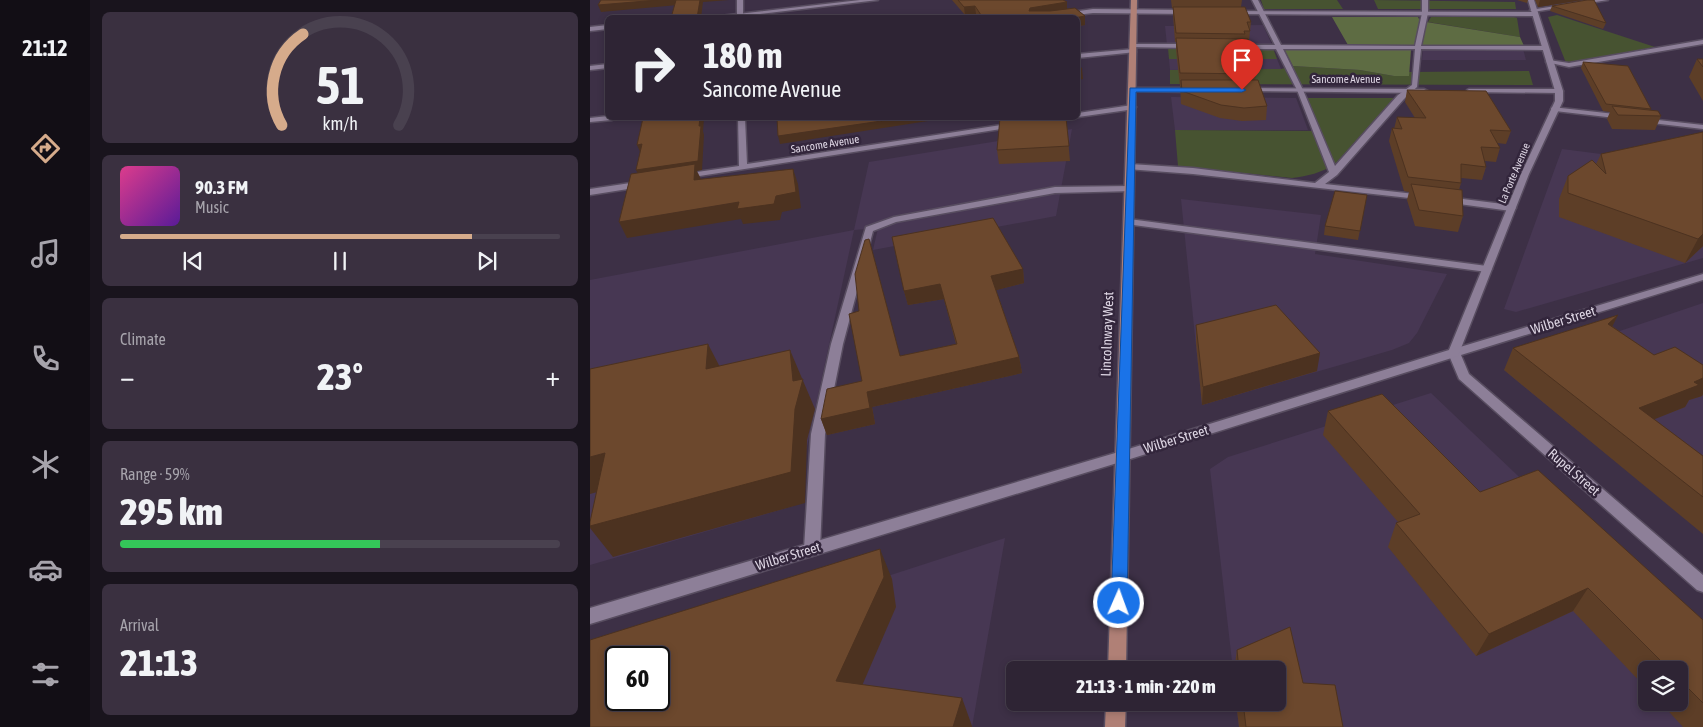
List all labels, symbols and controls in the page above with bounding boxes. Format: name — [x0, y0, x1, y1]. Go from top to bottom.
text: 21:12 — [22, 35, 68, 61]
icon: right — [620, 35, 685, 100]
text: 180 m — [703, 35, 782, 75]
pin — [1221, 39, 1263, 90]
icon: arrive — [1228, 46, 1256, 74]
text: 51 — [316, 55, 364, 115]
street label: Sancome Avenue — [1311, 73, 1381, 85]
text: Sancome Avenue — [703, 76, 841, 102]
text: km/h — [322, 113, 358, 134]
icon: directions — [28, 131, 63, 166]
street label: Sancome Avenue — [790, 133, 860, 155]
street label: La Porte Avenue — [1496, 141, 1532, 205]
text: 90.3 FM — [195, 176, 248, 198]
text: Music — [195, 198, 229, 216]
icon: music — [28, 236, 63, 271]
icon: previous — [179, 247, 207, 275]
icon: pause — [326, 247, 354, 275]
icon: next — [473, 247, 501, 275]
street label: Lincolnway West — [1098, 291, 1116, 377]
street label: Wilber Street — [1529, 303, 1597, 337]
text: Climate — [120, 330, 166, 348]
icon: phone — [28, 341, 63, 376]
text: 23° — [317, 355, 363, 398]
text: − — [120, 360, 135, 392]
text: + — [545, 360, 560, 392]
street label: Wilber Street — [1142, 422, 1210, 456]
street label: Rupel Street — [1545, 445, 1603, 499]
icon: climate — [28, 447, 63, 482]
text: Range · 59% — [120, 465, 190, 483]
text: 295 km — [120, 490, 223, 533]
street label: Wilber Street — [754, 539, 822, 573]
icon: car — [28, 552, 63, 587]
position arrow — [1092, 576, 1144, 628]
text: Arrival — [120, 616, 159, 634]
text: 21:13 — [120, 641, 198, 684]
speed limit sign: 60 — [605, 646, 670, 711]
icon: filters — [28, 657, 63, 692]
map controls — [1638, 661, 1688, 711]
button: layers — [1638, 661, 1688, 711]
text: 21:13 · 1 min · 220 m — [1076, 675, 1216, 697]

